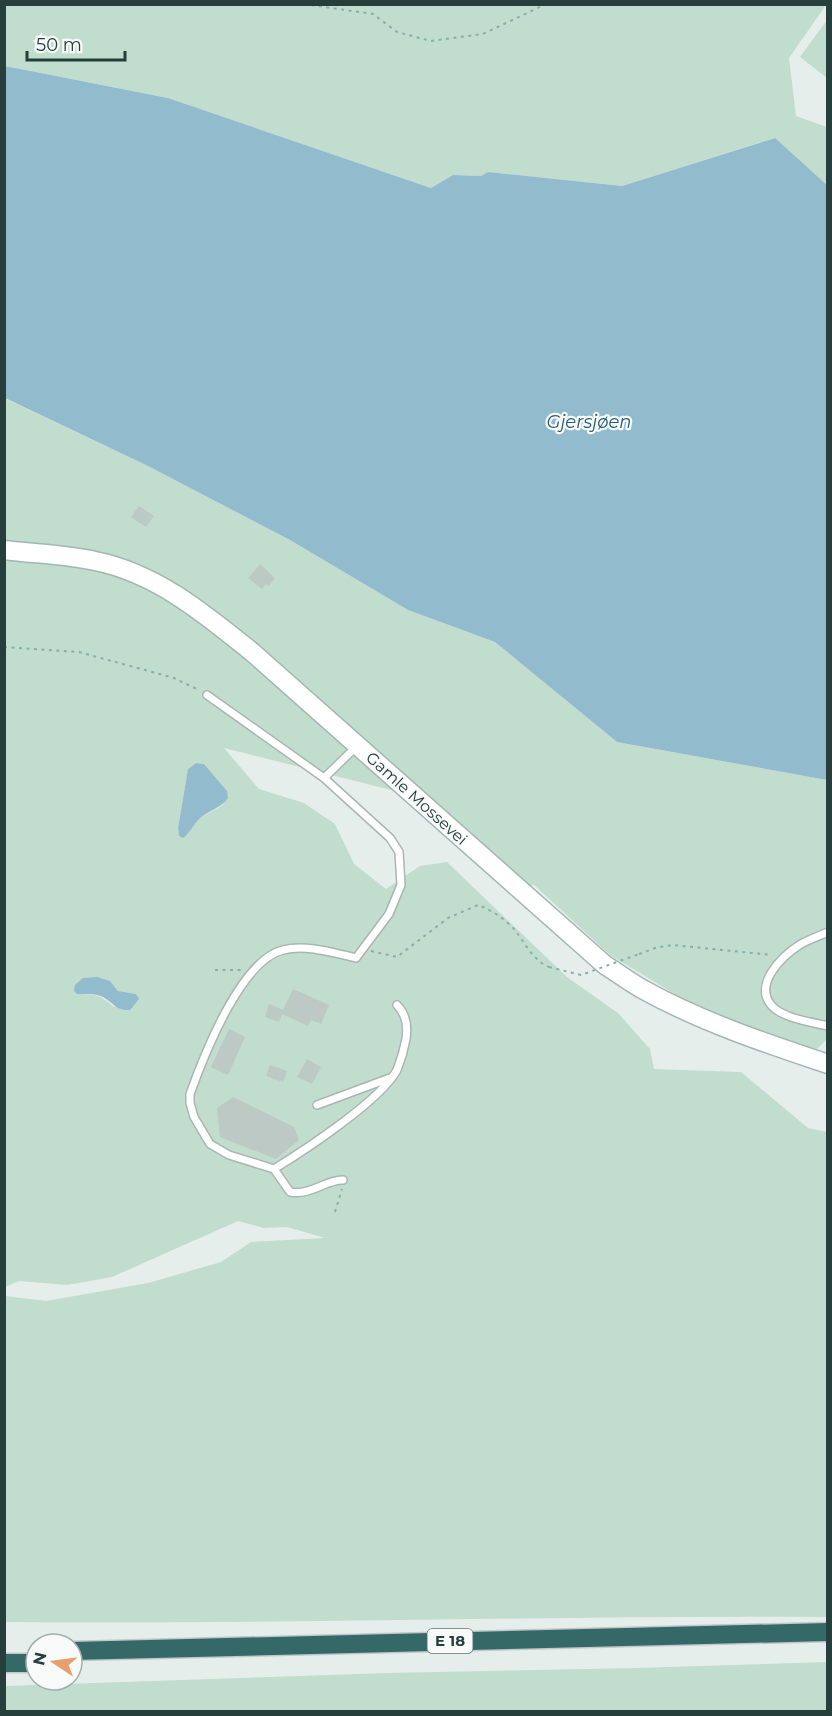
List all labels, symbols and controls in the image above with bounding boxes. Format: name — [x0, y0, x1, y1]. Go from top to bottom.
scale bar — [27, 24, 124, 62]
text: 50 m — [36, 34, 82, 56]
water label: Gjersjøen — [547, 411, 631, 433]
street label: Gamle Mossevei — [362, 748, 471, 849]
road number: E 18 — [428, 1629, 472, 1653]
north arrow — [24, 1632, 84, 1692]
text: N — [29, 1650, 51, 1667]

